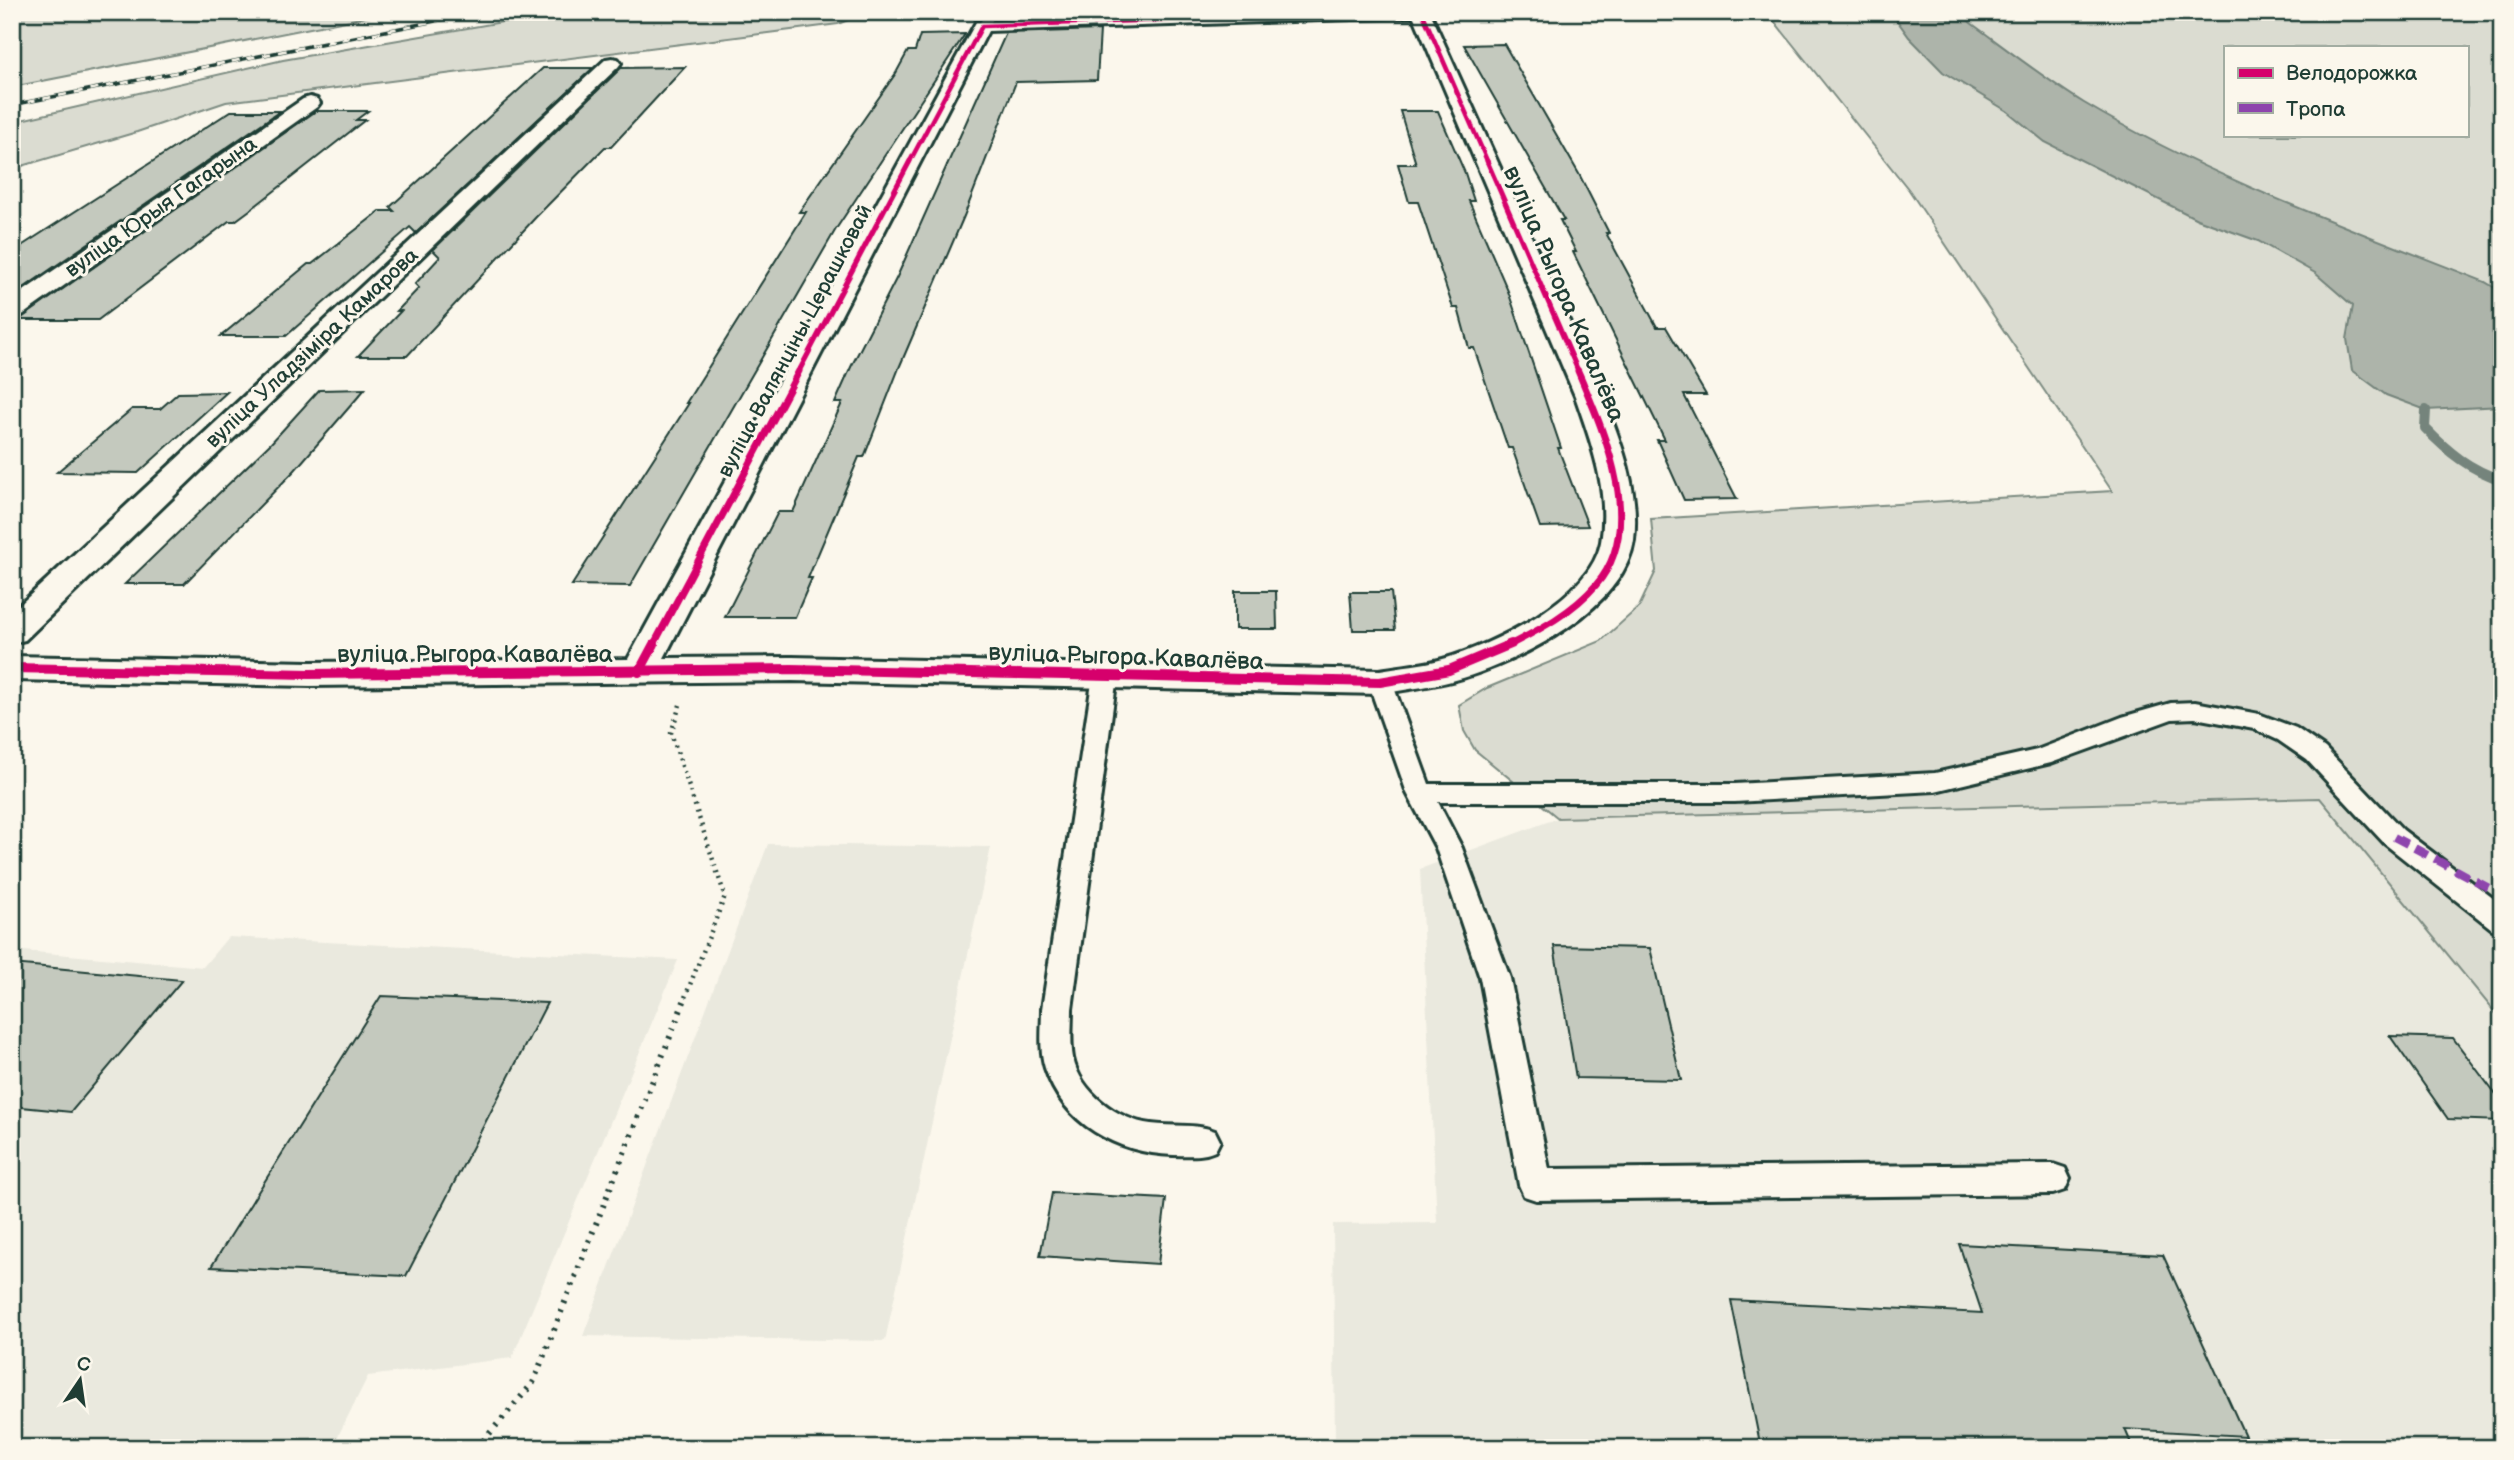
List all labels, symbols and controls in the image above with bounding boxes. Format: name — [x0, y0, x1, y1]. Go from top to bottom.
legend — [2224, 46, 2468, 136]
text: Велодорожка — [2286, 61, 2418, 86]
text: Тропа — [2286, 97, 2346, 122]
street label: вуліца Юрыя Гагарына — [60, 131, 262, 283]
street label: вуліца Рыгора Кавалёва — [1497, 161, 1631, 427]
street label: вуліца Валянціны Церашковай — [712, 200, 878, 482]
street label: вуліца Уладзіміра Камарова — [200, 242, 424, 453]
street label: вуліца Рыгора Кавалёва — [988, 638, 1264, 676]
street label: вуліца Рыгора Кавалёва — [337, 640, 613, 669]
north arrow — [46, 1344, 116, 1414]
text: С — [74, 1352, 93, 1378]

